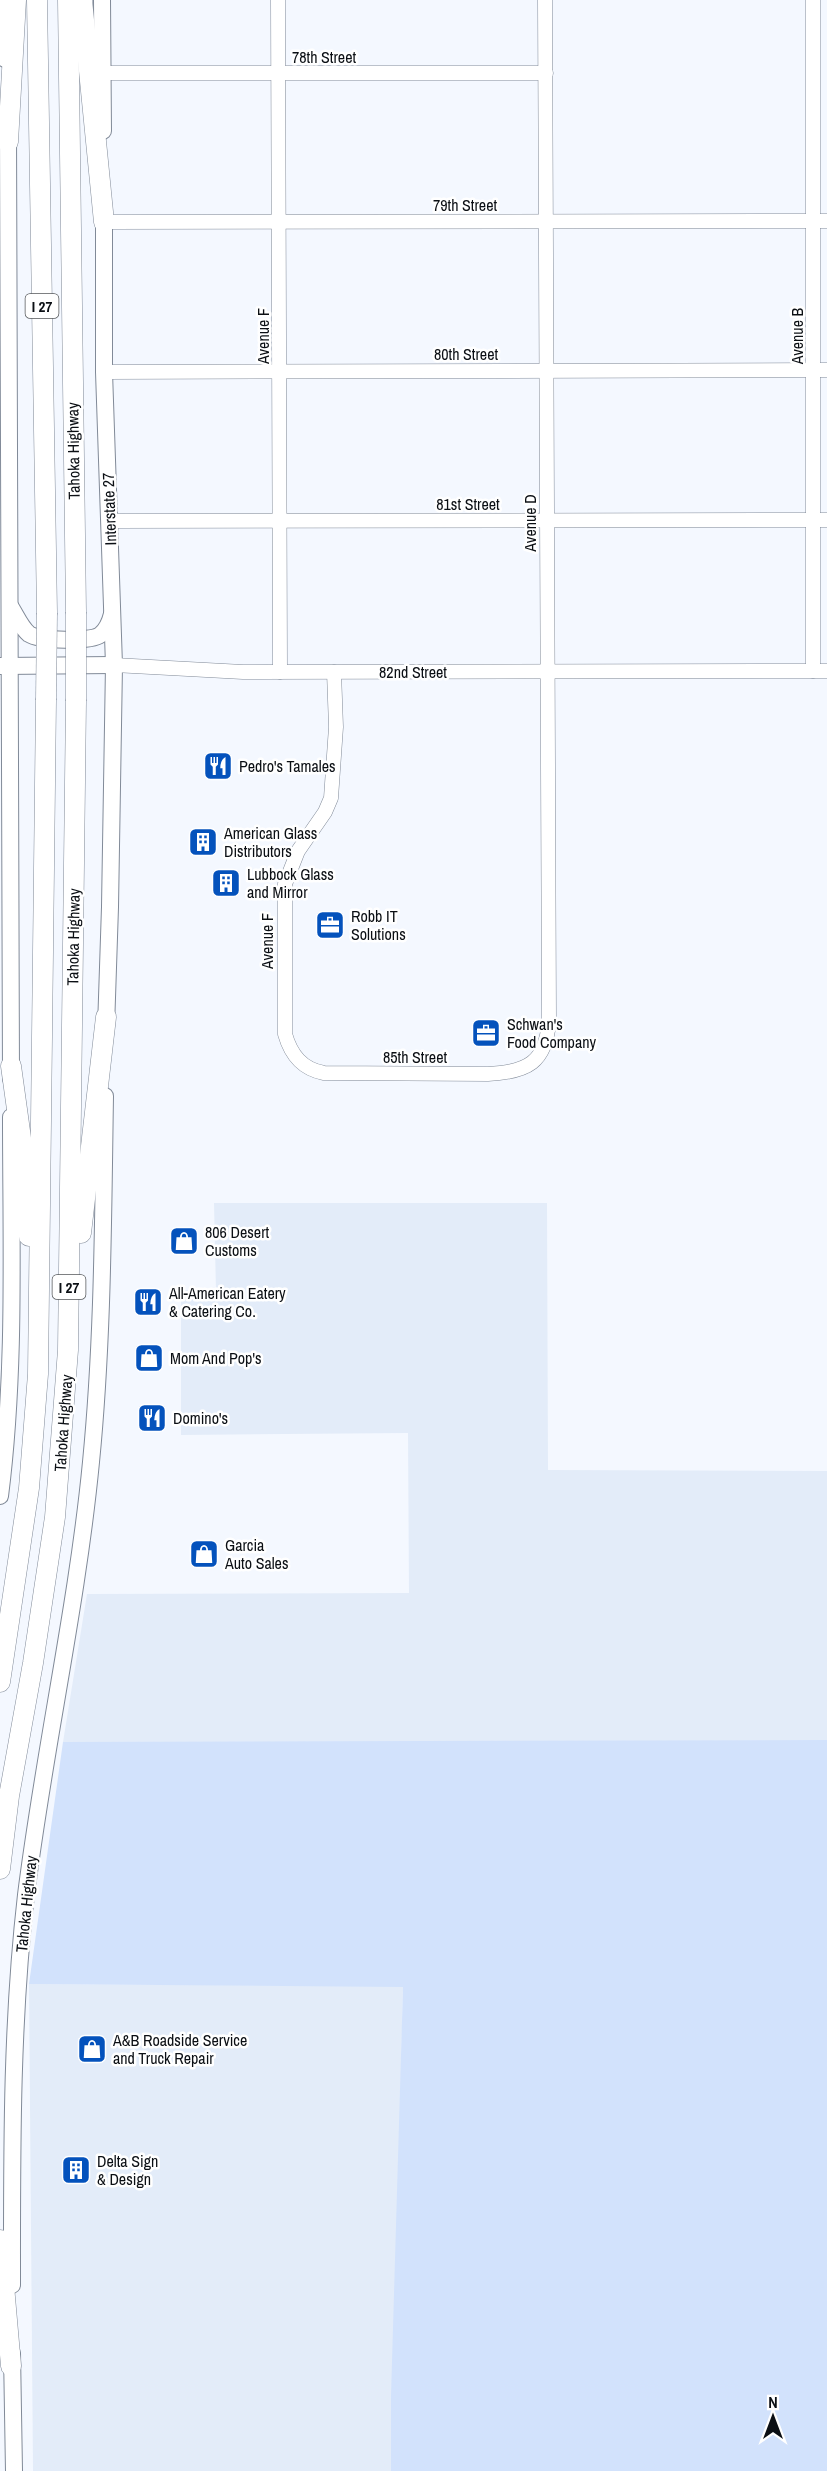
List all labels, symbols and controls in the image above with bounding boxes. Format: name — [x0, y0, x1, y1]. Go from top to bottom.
street label: 78th Street — [292, 46, 356, 68]
street label: 79th Street — [433, 194, 497, 216]
road number: I 27 — [26, 294, 58, 318]
street label: Avenue B — [786, 307, 808, 365]
street label: Avenue F — [252, 308, 274, 365]
street label: 80th Street — [434, 343, 498, 365]
street label: Tahoka Highway — [61, 402, 85, 500]
street label: Interstate 27 — [97, 472, 121, 546]
street label: 81st Street — [436, 493, 500, 515]
street label: Avenue D — [519, 494, 541, 553]
street label: 82nd Street — [379, 661, 447, 683]
restaurant icon: Pedro's Tamales — [202, 750, 234, 782]
place label: Pedro's Tamales — [239, 755, 336, 777]
place label: American Glass Distributors — [223, 822, 317, 862]
building icon: American Glass Distributors — [187, 826, 219, 858]
place label: Lubbock Glass and Mirror — [247, 863, 334, 903]
building icon: Lubbock Glass and Mirror — [210, 867, 242, 899]
street label: Tahoka Highway — [61, 888, 85, 986]
place label: Robb IT Solutions — [351, 905, 406, 945]
office icon: Robb IT Solutions — [314, 909, 346, 941]
street label: Avenue F — [256, 913, 278, 970]
place label: Schwan's Food Company — [507, 1013, 596, 1053]
office icon: Schwan's Food Company — [470, 1017, 502, 1049]
street label: 85th Street — [383, 1046, 447, 1068]
place label: 806 Desert Customs — [205, 1221, 270, 1261]
shop icon: 806 Desert Customs — [168, 1225, 200, 1257]
road number: I 27 — [52, 1275, 86, 1299]
place label: All-American Eatery & Catering Co. — [168, 1282, 286, 1322]
restaurant icon: All-American Eatery & Catering Co. — [132, 1286, 164, 1318]
shop icon: Mom And Pop's — [133, 1342, 165, 1374]
place label: Mom And Pop's — [170, 1347, 262, 1369]
street label: Tahoka Highway — [49, 1373, 77, 1472]
restaurant icon: Domino's — [136, 1402, 168, 1434]
place label: Domino's — [173, 1407, 228, 1429]
place label: Garcia Auto Sales — [224, 1534, 288, 1574]
shop icon: Garcia Auto Sales — [188, 1538, 220, 1570]
street label: Tahoka Highway — [10, 1854, 42, 1954]
place label: A&B Roadside Service and Truck Repair — [112, 2029, 247, 2069]
shop icon: A&B Roadside Service and Truck Repair — [76, 2033, 108, 2065]
place label: Delta Sign & Design — [97, 2150, 158, 2190]
building icon: Delta Sign & Design — [60, 2154, 92, 2186]
north arrow — [743, 2387, 803, 2447]
text: N — [768, 2391, 778, 2413]

